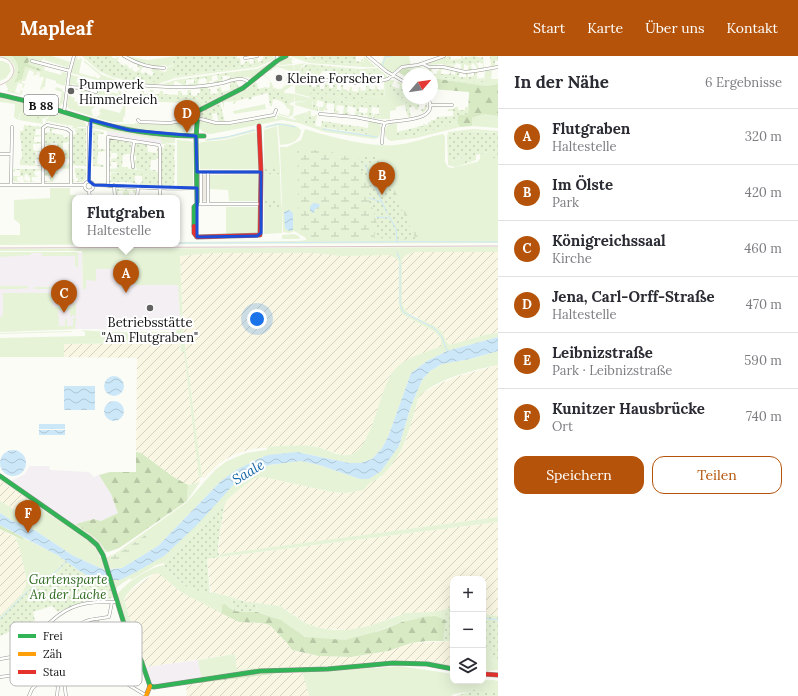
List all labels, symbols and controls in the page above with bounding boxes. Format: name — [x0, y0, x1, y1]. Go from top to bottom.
text: Mapleaf — [20, 16, 93, 40]
text: Start — [533, 19, 565, 37]
text: Karte — [587, 19, 623, 37]
text: Über uns — [645, 19, 705, 37]
text: Kontakt — [727, 19, 778, 37]
north arrow — [402, 68, 438, 104]
place label: Kleine Forscher — [287, 70, 382, 87]
text: In der Nähe — [514, 71, 609, 93]
marker: Kleine Forscher — [274, 73, 284, 83]
text: 6 Ergebnisse — [705, 74, 782, 91]
place label: Pumpwerk Himmelreich — [79, 76, 158, 108]
marker: Pumpwerk Himmelreich — [66, 86, 76, 96]
road number: B 88 — [24, 95, 58, 115]
pin: D — [174, 100, 200, 133]
text: Flutgraben — [552, 119, 630, 138]
text: A — [523, 128, 531, 145]
text: 320 m — [745, 128, 782, 145]
text: Haltestelle — [552, 138, 617, 155]
pin: E — [39, 145, 65, 178]
pin: B — [369, 162, 395, 195]
text: Im Ölste — [552, 175, 613, 194]
text: B — [523, 184, 531, 201]
text: 420 m — [745, 184, 782, 201]
text: Park — [552, 194, 579, 211]
popup — [72, 195, 180, 247]
text: Flutgraben — [87, 203, 165, 222]
text: Haltestelle — [87, 222, 151, 239]
text: Königreichssaal — [552, 231, 666, 250]
text: C — [523, 240, 531, 257]
text: 460 m — [744, 240, 782, 257]
text: Kirche — [552, 250, 592, 267]
pin: A — [113, 260, 139, 293]
pin: C — [51, 280, 77, 313]
text: Jena, Carl-Orff-Straße — [552, 287, 715, 306]
text: D — [522, 296, 532, 313]
text: 470 m — [746, 296, 782, 313]
marker: Betriebsstätte "Am Flutgraben" — [145, 303, 155, 313]
text: Haltestelle — [552, 306, 617, 323]
your location — [247, 309, 267, 329]
place label: Betriebsstätte "Am Flutgraben" — [102, 314, 198, 346]
text: Leibnizstraße — [552, 343, 653, 362]
text: E — [523, 352, 531, 369]
text: 590 m — [744, 352, 782, 369]
text: Park · Leibnizstraße — [552, 362, 672, 379]
text: Kunitzer Hausbrücke — [552, 399, 705, 418]
text: F — [523, 408, 531, 425]
text: 740 m — [746, 408, 782, 425]
text: Ort — [552, 418, 573, 435]
water label: Saale — [229, 455, 267, 488]
button: Speichern — [514, 456, 644, 494]
button: Teilen — [652, 456, 782, 494]
pin: F — [15, 500, 41, 533]
park label: Gartensparte An der Lache — [29, 571, 107, 603]
map controls — [450, 576, 486, 684]
button: + — [450, 576, 486, 612]
button: − — [450, 612, 486, 648]
legend — [10, 622, 142, 686]
text: Frei — [43, 629, 63, 643]
text: Zäh — [43, 647, 62, 661]
button: layers — [450, 648, 486, 684]
text: Stau — [43, 665, 66, 679]

